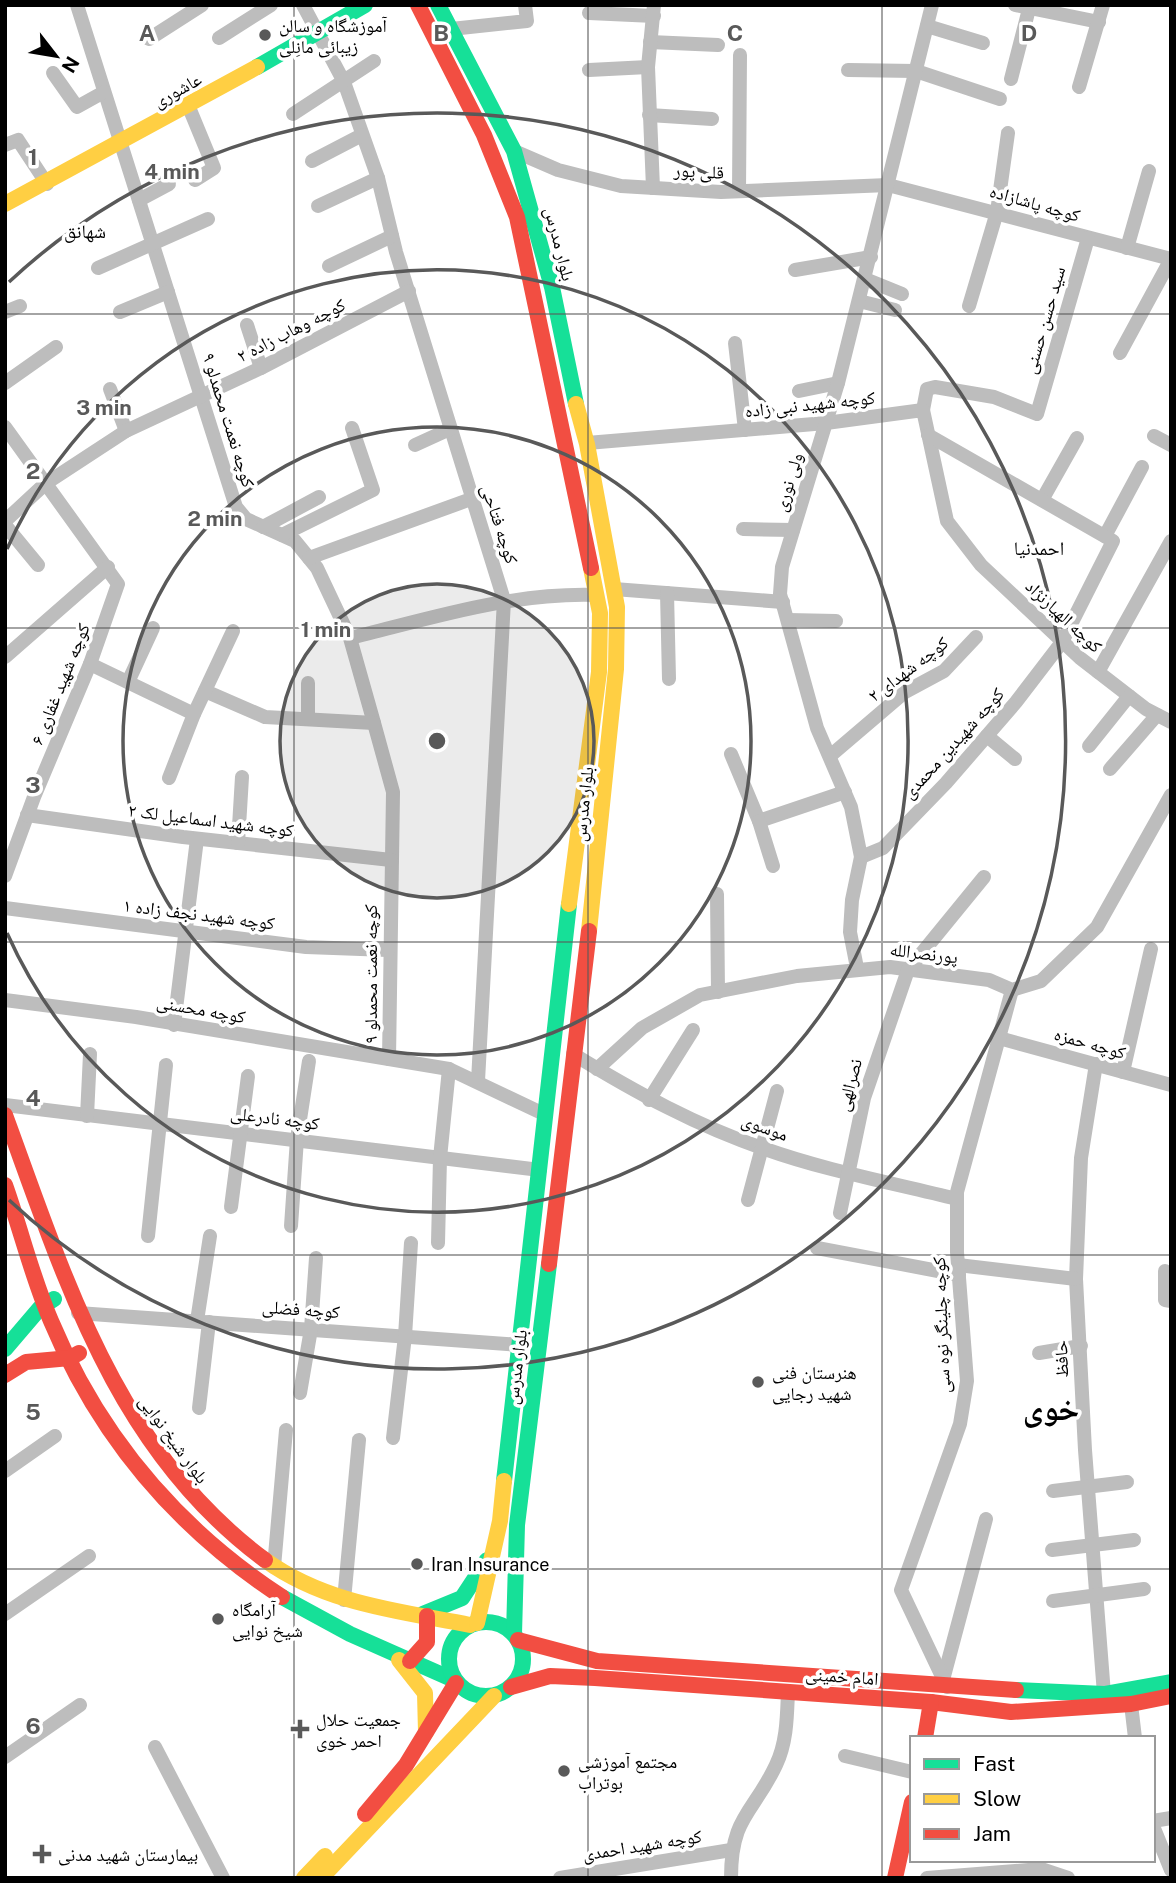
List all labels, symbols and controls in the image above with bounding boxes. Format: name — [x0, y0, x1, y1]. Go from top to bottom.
place label: آموزشگاه و سالن زیبائی مانِلی — [279, 15, 387, 58]
text: A — [139, 19, 156, 46]
text: B — [433, 19, 449, 46]
text: C — [727, 19, 743, 46]
text: D — [1021, 19, 1037, 46]
north arrow — [21, 21, 91, 91]
marker: آموزشگاه و سالن زیبائی مانِلی — [257, 27, 273, 43]
text: N — [57, 53, 84, 77]
street label: عاشوری — [149, 68, 205, 113]
text: 1 — [28, 143, 38, 170]
text: 4 min — [144, 159, 200, 184]
street label: قلی پور — [672, 159, 725, 184]
street label: کوچه پاشازاده — [987, 180, 1083, 227]
street label: بلوار مدرس — [540, 205, 579, 283]
district label: شهانق — [64, 220, 106, 243]
street label: سید حسن حسنی — [1019, 264, 1070, 376]
street label: کوچه وهاب زاده ۲ — [233, 293, 349, 367]
street label: کوچه نعمت محمدلو ۹ — [198, 350, 260, 491]
street label: کوچه شهید نبی زاده — [744, 387, 877, 422]
text: 3 min — [76, 395, 132, 420]
street label: ولی نوری — [769, 450, 808, 514]
text: 2 — [26, 457, 40, 484]
street label: کوچه فتاحی — [476, 482, 523, 567]
text: 2 min — [187, 506, 243, 531]
district label: احمدنیا — [1014, 537, 1064, 559]
street label: کوچه الهیارنژاد — [1021, 575, 1107, 658]
text: 1 min — [301, 617, 351, 642]
street label: کوچه شهید غفاری ۶ — [26, 620, 95, 748]
street label: کوچه شهدای ۲ — [864, 632, 953, 707]
street label: کوچه شهیدین محمدی — [898, 683, 1009, 803]
centre of rings — [425, 729, 449, 753]
street label: بلوار مدرس — [569, 765, 598, 843]
text: 3 — [25, 771, 41, 798]
street label: کوچه شهید اسماعیل لک ۲ — [127, 799, 296, 842]
street label: کوچه شهید نجف زاده ۱ — [122, 894, 276, 935]
street label: کوچه نعمت محمدلو ۹ — [360, 904, 381, 1044]
street label: پورنصرالله — [889, 938, 959, 969]
street label: کوچه محسنی — [155, 991, 247, 1028]
street label: کوچه حمزه — [1052, 1023, 1129, 1064]
street label: نصرالهی — [832, 1056, 867, 1114]
text: 4 — [25, 1084, 41, 1111]
street label: کوچه نادرعلی — [229, 1102, 321, 1135]
street label: موسوی — [738, 1109, 791, 1146]
street label: کوچه چلینگر نوه سی — [928, 1256, 955, 1394]
street label: کوچه فضلی — [261, 1296, 341, 1323]
street label: بلوار مدرس — [501, 1328, 532, 1406]
street label: حافظ — [1050, 1340, 1072, 1378]
place label: هنرستان فنی شهید رجایی — [772, 1362, 857, 1405]
marker: هنرستان فنی شهید رجایی — [750, 1374, 766, 1390]
district label: خوی — [1023, 1390, 1079, 1428]
street label: بلوار شیخ نوایی — [133, 1391, 213, 1489]
text: 5 — [25, 1398, 41, 1425]
place label: Iran Insurance — [431, 1554, 550, 1575]
marker: Iran Insurance — [409, 1556, 425, 1572]
place label: آرامگاه شیخ نوایی — [232, 1599, 303, 1643]
marker: آرامگاه شیخ نوایی — [210, 1611, 226, 1627]
street label: امام خمینی — [805, 1663, 879, 1691]
place label: جمعیت حلال احمر خوی — [316, 1709, 401, 1752]
text: 6 — [25, 1712, 41, 1739]
marker: جمعیت حلال احمر خوی — [290, 1719, 310, 1739]
legend — [910, 1736, 1155, 1862]
place label: مجتمع آموزشی بوتراب — [578, 1751, 677, 1793]
text: Fast — [973, 1751, 1015, 1776]
marker: مجتمع آموزشی بوتراب — [556, 1763, 572, 1779]
text: Slow — [973, 1786, 1021, 1811]
text: Jam — [973, 1821, 1011, 1846]
street label: کوچه شهید احمدی — [581, 1825, 704, 1866]
marker: بیمارستان شهید مدنی — [32, 1844, 52, 1864]
place label: بیمارستان شهید مدنی — [58, 1844, 198, 1866]

